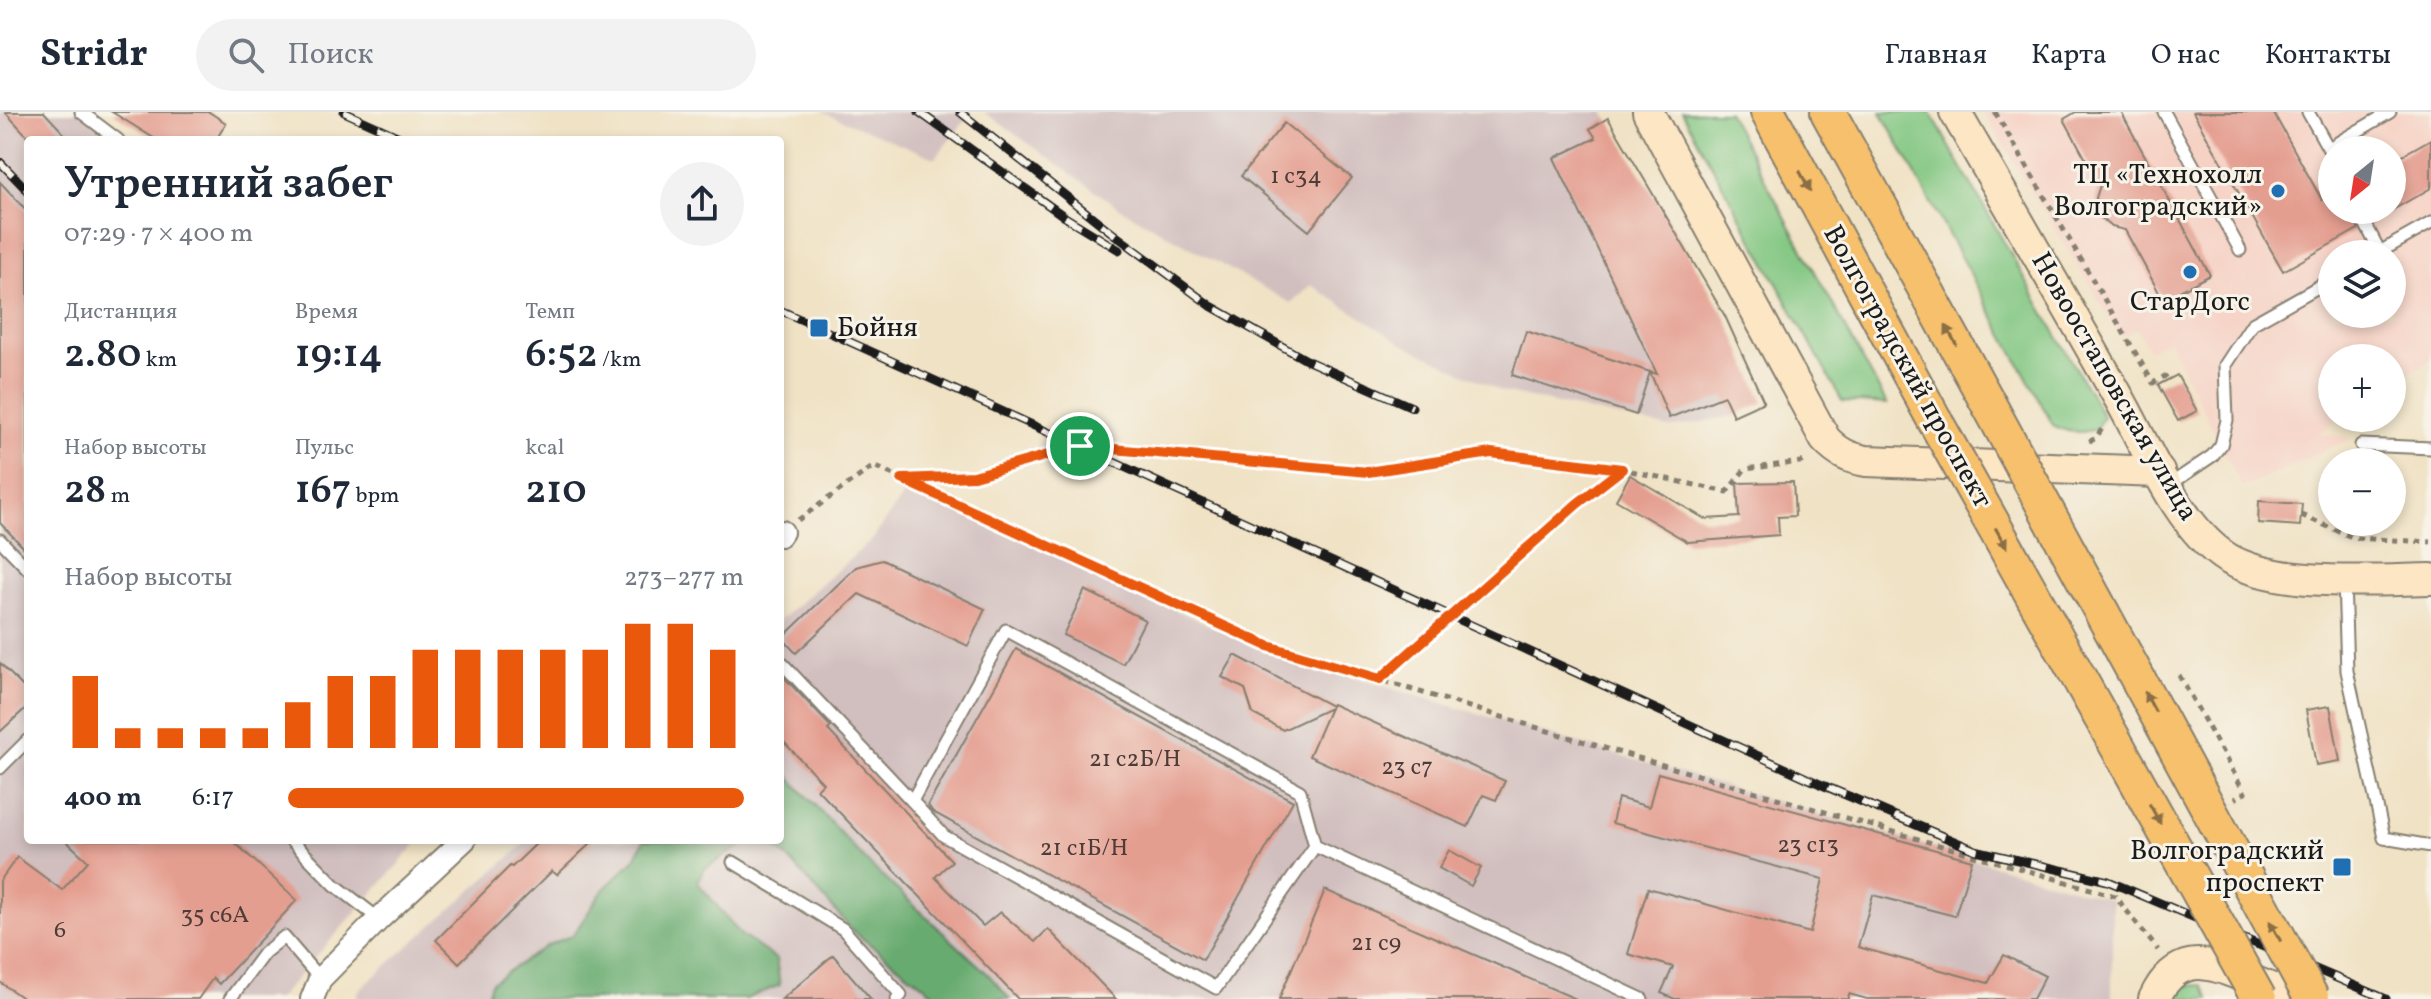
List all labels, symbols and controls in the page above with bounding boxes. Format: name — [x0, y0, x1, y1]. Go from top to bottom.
search box — [196, 19, 756, 91]
text: Stridr — [40, 29, 148, 82]
icon: search — [224, 33, 268, 77]
text: Поиск — [288, 34, 373, 76]
text: Главная — [1885, 36, 1987, 75]
text: Карта — [2031, 36, 2107, 75]
text: О нас — [2151, 36, 2221, 75]
text: Контакты — [2265, 36, 2391, 75]
north arrow — [2318, 136, 2406, 224]
map controls — [2318, 136, 2406, 536]
text: Утренний забег — [64, 155, 393, 216]
place label: ТЦ «Технохолл Волгоградский» — [2053, 156, 2262, 227]
house number: 1 с34 — [1270, 160, 1322, 194]
button: share — [660, 162, 744, 246]
one-way arrow — [1798, 169, 1812, 192]
marker: ТЦ «Технохолл Волгоградский» — [2269, 182, 2287, 200]
text: 07:29 · 7 × 400 m — [64, 216, 253, 252]
street label: Волгоградский проспект — [1813, 218, 2001, 516]
button: layers — [2318, 240, 2406, 328]
street label: Новоостаповская улица — [2021, 245, 2207, 529]
marker: СтарДогс — [2181, 263, 2199, 281]
place label: СтарДогс — [2130, 283, 2250, 322]
text: Дистанция — [64, 297, 177, 328]
text: Время — [295, 297, 358, 328]
text: Темп — [525, 297, 575, 328]
place label: Бойня — [837, 309, 918, 348]
marker: Бойня — [808, 317, 830, 339]
one-way arrow — [1944, 323, 1958, 346]
text: 2.80 — [64, 328, 141, 384]
text: 19:14 — [295, 328, 383, 384]
text: 6:52 — [525, 328, 598, 384]
button: + — [2318, 344, 2406, 432]
text: km — [141, 345, 177, 376]
text: /km — [598, 345, 641, 376]
pin — [1046, 412, 1114, 480]
icon: arrive — [1058, 424, 1102, 468]
text: Набор высоты — [64, 433, 207, 464]
text: Пульс — [295, 433, 354, 464]
text: kcal — [525, 433, 564, 464]
button: − — [2318, 448, 2406, 536]
text: 28 — [64, 464, 106, 520]
text: 167 — [295, 464, 351, 520]
text: 210 — [525, 464, 587, 520]
text: m — [106, 481, 130, 512]
text: bpm — [351, 481, 400, 512]
one-way arrow — [1993, 527, 2007, 549]
text: Набор высоты — [64, 560, 232, 596]
text: 273–277 m — [624, 560, 744, 596]
one-way arrow — [2144, 691, 2157, 714]
house number: 21 с2Б/Н — [1089, 743, 1181, 777]
house number: 23 с7 — [1381, 751, 1433, 785]
text: 400 m — [64, 780, 142, 816]
text: 6:17 — [192, 780, 234, 816]
one-way arrow — [2148, 803, 2162, 825]
house number: 23 с13 — [1777, 829, 1839, 863]
house number: 21 с1Б/Н — [1040, 832, 1128, 866]
place label: Волгоградский проспект — [2130, 832, 2324, 903]
marker: Волгоградский проспект — [2331, 856, 2353, 878]
house number: 35 с6А — [181, 899, 249, 933]
house number: 6 — [54, 914, 66, 948]
one-way arrow — [2268, 919, 2282, 942]
house number: 21 с9 — [1351, 927, 1401, 961]

